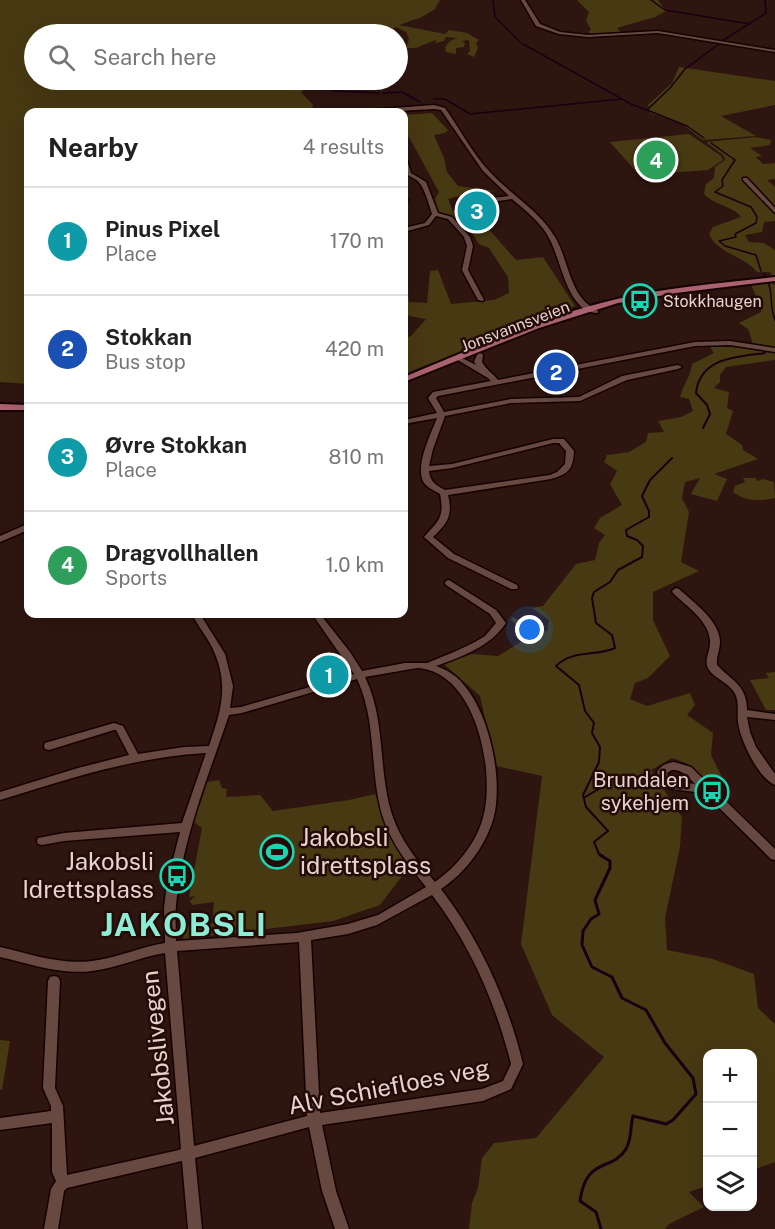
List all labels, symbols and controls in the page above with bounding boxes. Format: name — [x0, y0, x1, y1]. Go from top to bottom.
search box — [24, 24, 408, 90]
icon: search — [45, 41, 78, 74]
text: Search here — [93, 44, 217, 70]
text: Nearby — [48, 132, 138, 163]
text: 4 results — [303, 135, 384, 159]
pin: 4 — [636, 138, 676, 182]
pin: 3 — [458, 188, 496, 234]
text: Pinus Pixel — [105, 216, 220, 242]
text: 1 — [63, 229, 72, 253]
text: 170 m — [330, 229, 384, 253]
text: Place — [105, 242, 157, 266]
bus stop icon: Stokkhaugen — [622, 283, 658, 319]
place label: Stokkhaugen — [663, 292, 762, 311]
street label: Jonsvannsveien — [458, 297, 572, 356]
text: Stokkan — [105, 324, 192, 350]
text: 2 — [61, 337, 74, 361]
text: 420 m — [325, 337, 384, 361]
text: Bus stop — [105, 350, 186, 374]
pin: 2 — [536, 350, 576, 394]
text: Øvre Stokkan — [105, 432, 247, 458]
text: 3 — [61, 445, 74, 469]
text: 810 m — [329, 445, 384, 469]
text: Place — [105, 458, 157, 482]
text: Dragvollhallen — [105, 540, 259, 566]
text: 4 — [61, 553, 74, 577]
text: 1.0 km — [326, 553, 384, 577]
text: Sports — [105, 566, 167, 590]
your location — [515, 615, 544, 644]
pin: 1 — [310, 652, 348, 698]
place label: Brundalen sykehjem — [593, 768, 689, 815]
bus stop icon: Brundalen sykehjem — [694, 774, 730, 810]
place label: Jakobsli idrettsplass — [300, 823, 431, 879]
sports icon: Jakobsli idrettsplass — [259, 834, 295, 870]
place label: Jakobsli Idrettsplass — [22, 847, 154, 903]
bus stop icon: Jakobsli Idrettsplass — [159, 858, 195, 894]
district label: JAKOBSLI — [101, 906, 267, 943]
street label: Jakobslivegen — [135, 969, 179, 1127]
map controls — [703, 1049, 757, 1211]
button: + — [703, 1049, 757, 1103]
street label: Alv Schiefloes veg — [286, 1053, 492, 1119]
button: − — [703, 1103, 757, 1157]
button: layers — [703, 1157, 757, 1211]

